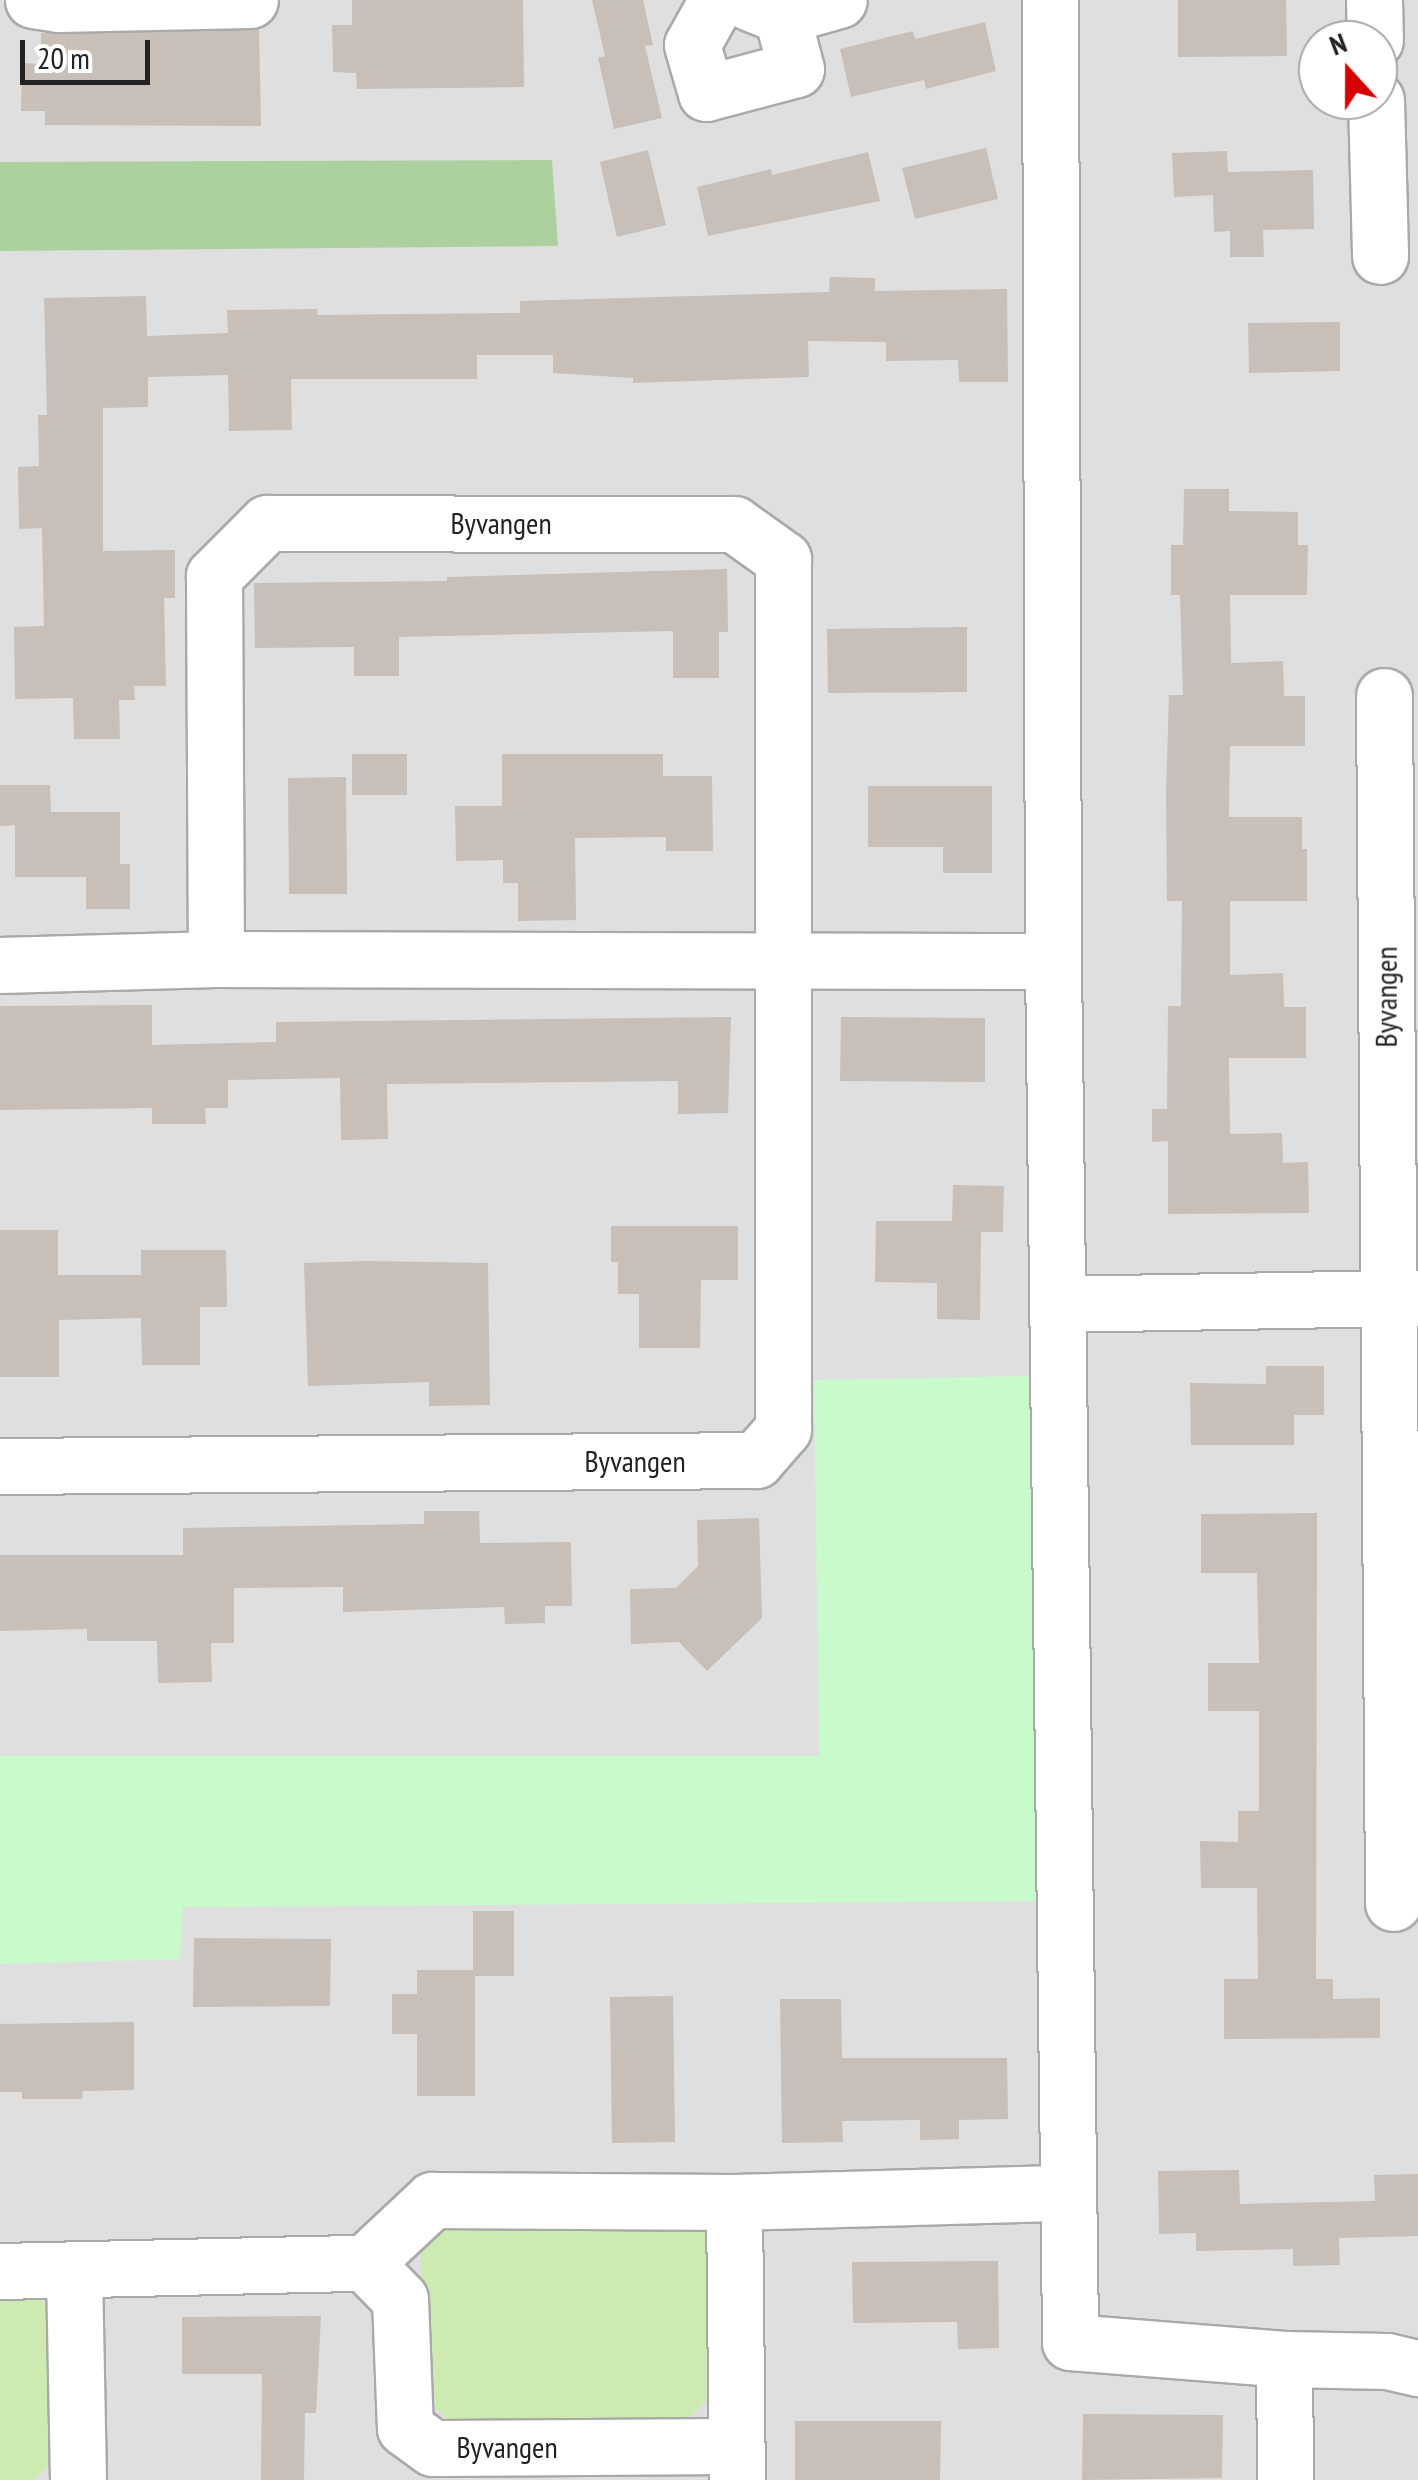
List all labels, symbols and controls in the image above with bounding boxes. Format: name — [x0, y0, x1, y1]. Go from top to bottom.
scale bar — [25, 20, 155, 82]
north arrow — [1298, 20, 1398, 120]
text: N — [1324, 23, 1351, 63]
text: 20 m — [37, 38, 90, 77]
street label: Byvangen — [450, 505, 552, 541]
street label: Byvangen — [1368, 946, 1404, 1048]
street label: Byvangen — [584, 1443, 686, 1479]
street label: Byvangen — [456, 2429, 558, 2465]

